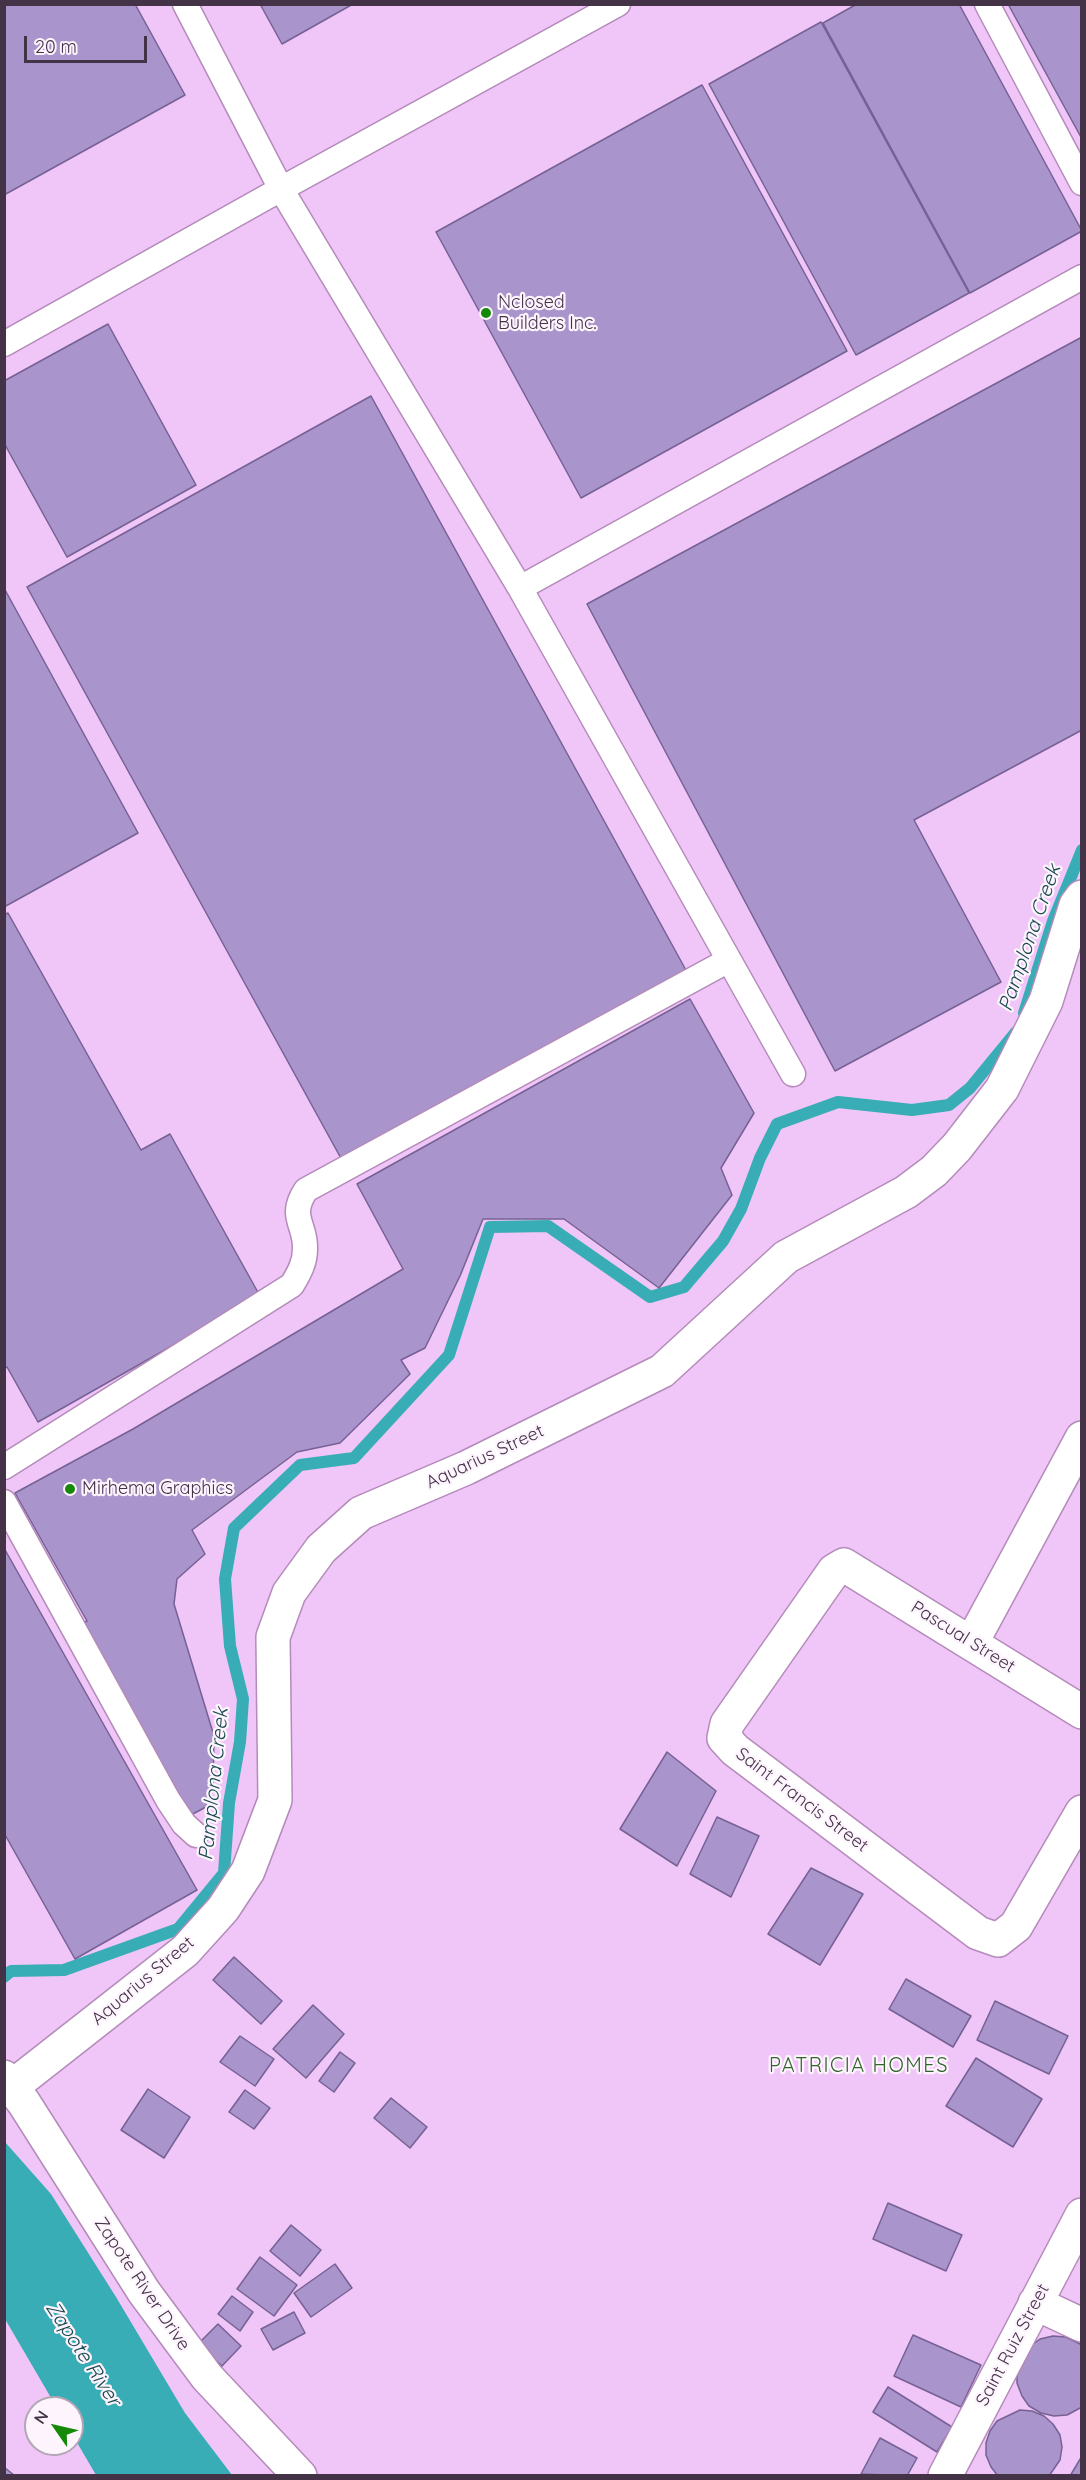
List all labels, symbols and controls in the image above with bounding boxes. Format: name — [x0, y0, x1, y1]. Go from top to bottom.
scale bar — [27, 24, 150, 62]
text: 20 m — [35, 35, 77, 58]
place label: Nclosed Builders Inc. — [498, 292, 597, 334]
marker: Nclosed Builders Inc. — [479, 306, 493, 320]
water label: Pamplona Creek — [994, 862, 1066, 1014]
street label: Aquarius Street — [423, 1420, 547, 1494]
place label: Mirhema Graphics — [82, 1478, 233, 1500]
marker: Mirhema Graphics — [63, 1482, 77, 1496]
street label: Pascual Street — [907, 1596, 1019, 1678]
water label: Pamplona Creek — [194, 1706, 234, 1862]
street label: Saint Francis Street — [732, 1743, 872, 1857]
street label: Aquarius Street — [87, 1932, 199, 2030]
district label: PATRICIA HOMES — [769, 2054, 949, 2078]
street label: Zapote River Drive — [89, 2213, 195, 2355]
street label: Saint Ruiz Street — [972, 2280, 1054, 2410]
water label: Zapote River — [40, 2297, 126, 2411]
north arrow — [24, 2396, 84, 2456]
text: N — [29, 2407, 52, 2428]

